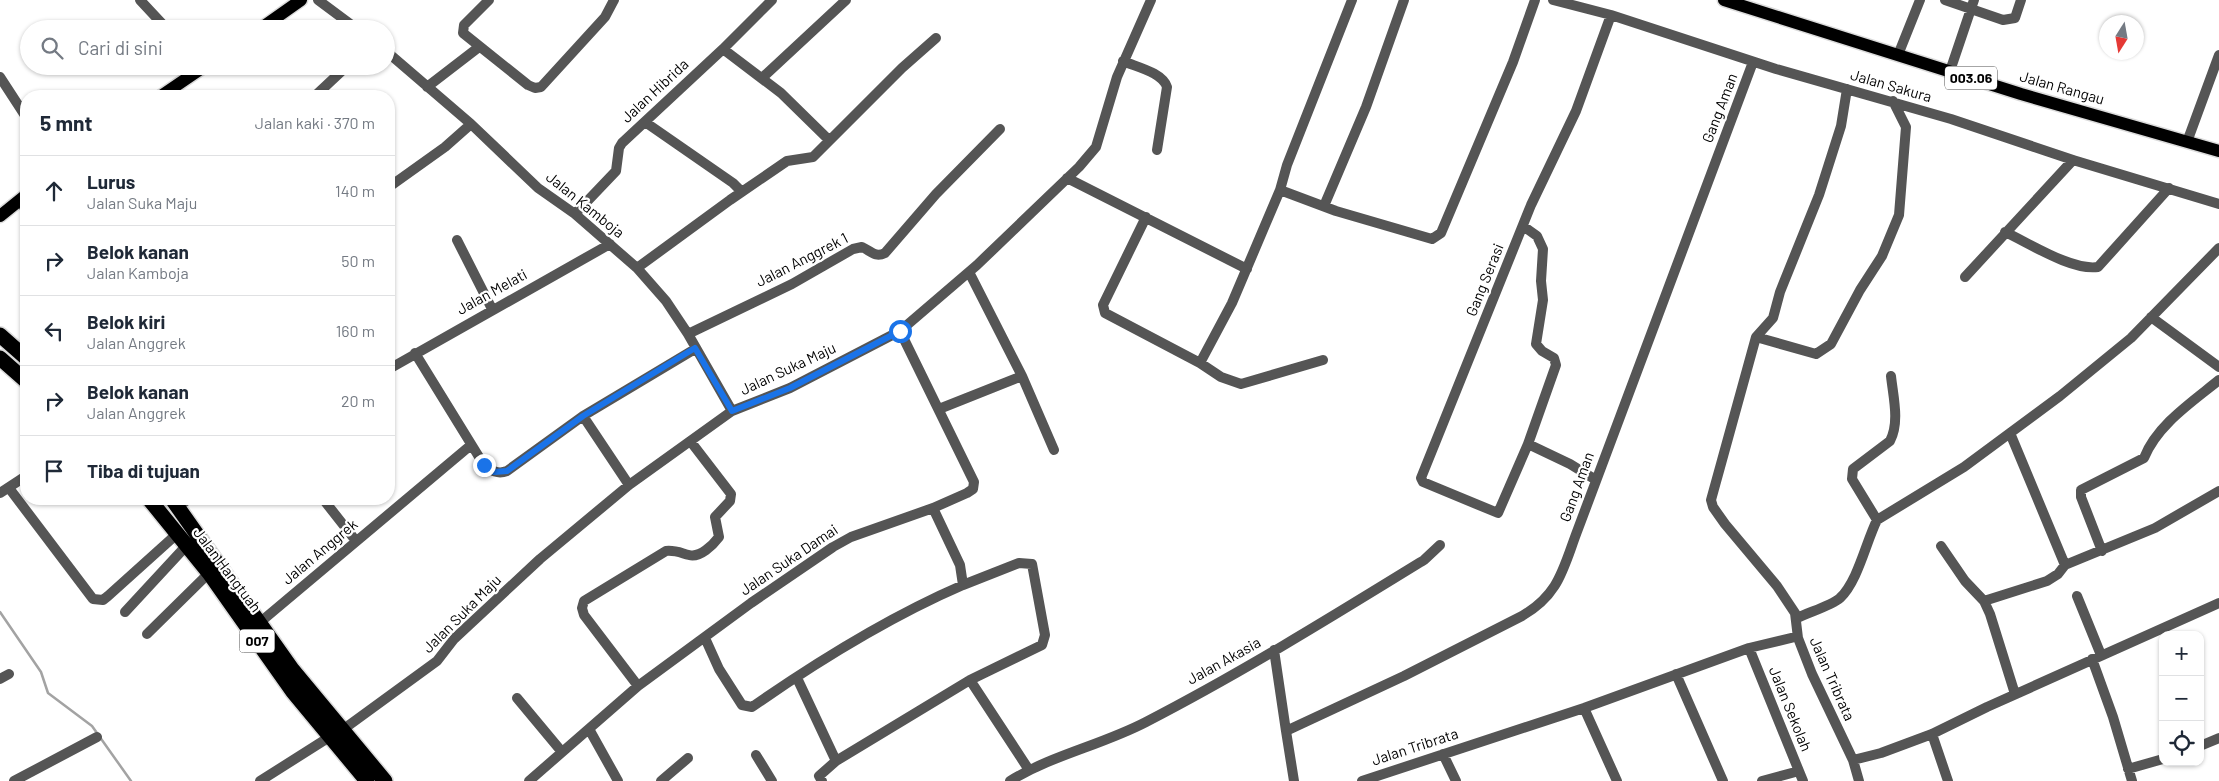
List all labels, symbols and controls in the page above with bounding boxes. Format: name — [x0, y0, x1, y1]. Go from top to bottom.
north arrow — [2099, 15, 2144, 60]
search box — [20, 20, 395, 75]
icon: search — [38, 34, 66, 62]
text: Cari di sini — [78, 36, 163, 59]
street label: Jalan Hibrida — [617, 55, 692, 126]
street label: Jalan Sakura — [1849, 65, 1934, 105]
road number: 003.06 — [1945, 66, 1997, 90]
street label: Jalan Rangau — [2018, 66, 2107, 108]
street label: Gang Aman — [1698, 70, 1741, 145]
text: 5 mnt — [40, 110, 93, 135]
text: Jalan kaki · 370 m — [255, 113, 375, 132]
street label: Jalan Kamboja — [543, 167, 628, 241]
text: Lurus — [87, 170, 135, 193]
icon: ahead — [40, 177, 68, 205]
text: 140 m — [335, 181, 375, 200]
text: Jalan Suka Maju — [87, 193, 197, 212]
street label: Jalan Anggrek 1 — [753, 228, 851, 290]
text: Belok kanan — [87, 240, 189, 263]
street label: Gang Serasi — [1461, 241, 1507, 319]
icon: right — [40, 247, 68, 275]
text: 50 m — [341, 251, 375, 270]
text: Jalan Kamboja — [87, 263, 189, 282]
street label: Jalan Melati — [453, 264, 530, 318]
text: Belok kiri — [87, 310, 165, 333]
icon: left — [40, 317, 68, 345]
route start — [889, 320, 912, 343]
text: 160 m — [336, 321, 375, 340]
text: Jalan Anggrek — [87, 333, 186, 352]
street label: Jalan Suka Maju — [737, 338, 838, 398]
text: Belok kanan — [87, 380, 189, 403]
icon: right — [40, 387, 68, 415]
text: 20 m — [341, 391, 375, 410]
text: Jalan Anggrek — [87, 403, 186, 422]
street label: Gang Aman — [1555, 449, 1597, 524]
route end — [473, 454, 496, 477]
icon: arrive — [40, 457, 68, 485]
text: Tiba di tujuan — [87, 459, 200, 482]
street label: Jalan Anggrek — [278, 514, 361, 588]
street label: Jalan Suka Damai — [736, 520, 841, 599]
street label: Jalan Hangtuah — [190, 524, 265, 615]
street label: Jalan Suka Maju — [418, 570, 504, 656]
road number: 007 — [240, 630, 274, 652]
map controls — [2159, 631, 2204, 766]
button: + — [2159, 631, 2204, 676]
street label: Jalan Akasia — [1184, 633, 1263, 688]
street label: Jalan Tribrata — [1806, 634, 1859, 723]
street label: Jalan Sekolah — [1766, 664, 1816, 754]
button: − — [2159, 676, 2204, 721]
button: locate — [2159, 721, 2204, 766]
street label: Jalan Tribrata — [1369, 724, 1460, 768]

